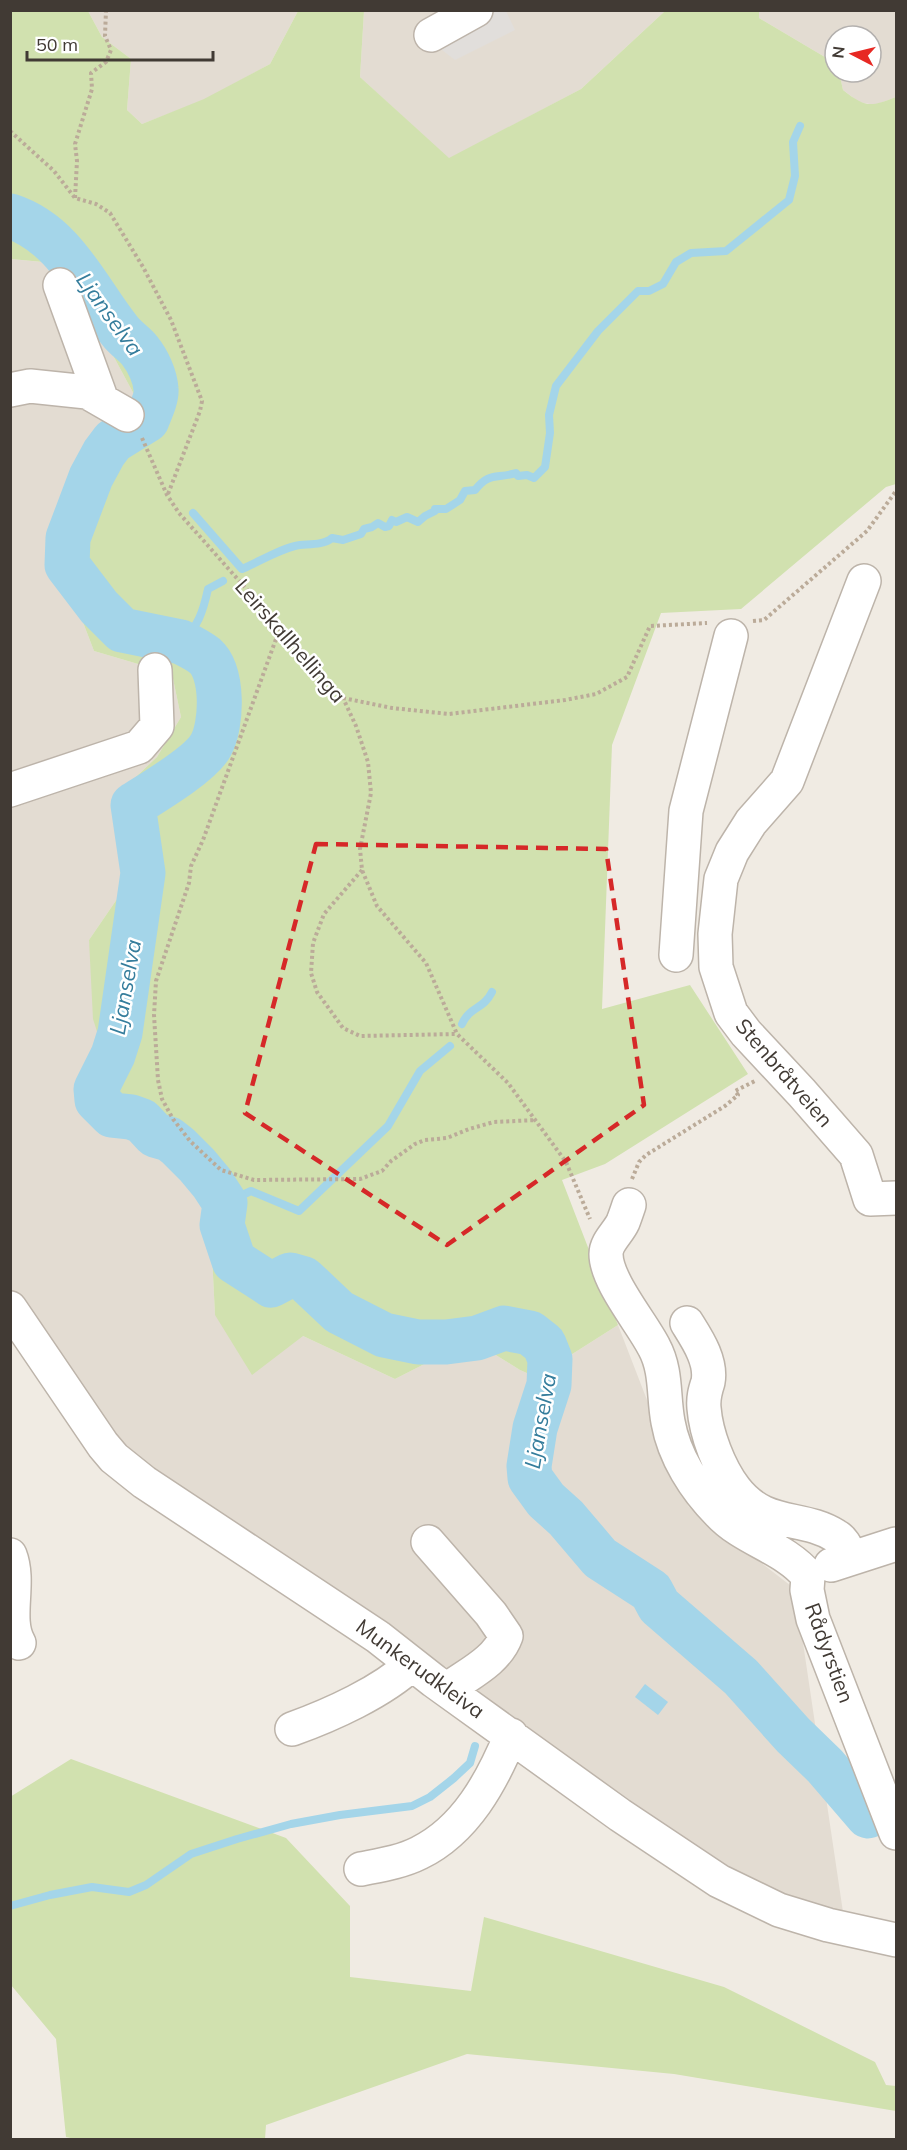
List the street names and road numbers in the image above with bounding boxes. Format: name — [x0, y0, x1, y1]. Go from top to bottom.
street label: Leirskallhellinga — [230, 573, 352, 707]
street label: Stenbråtveien — [731, 1013, 839, 1132]
street label: Rådyrstien — [800, 1599, 860, 1706]
street label: Munkerudkleiva — [351, 1613, 490, 1724]

